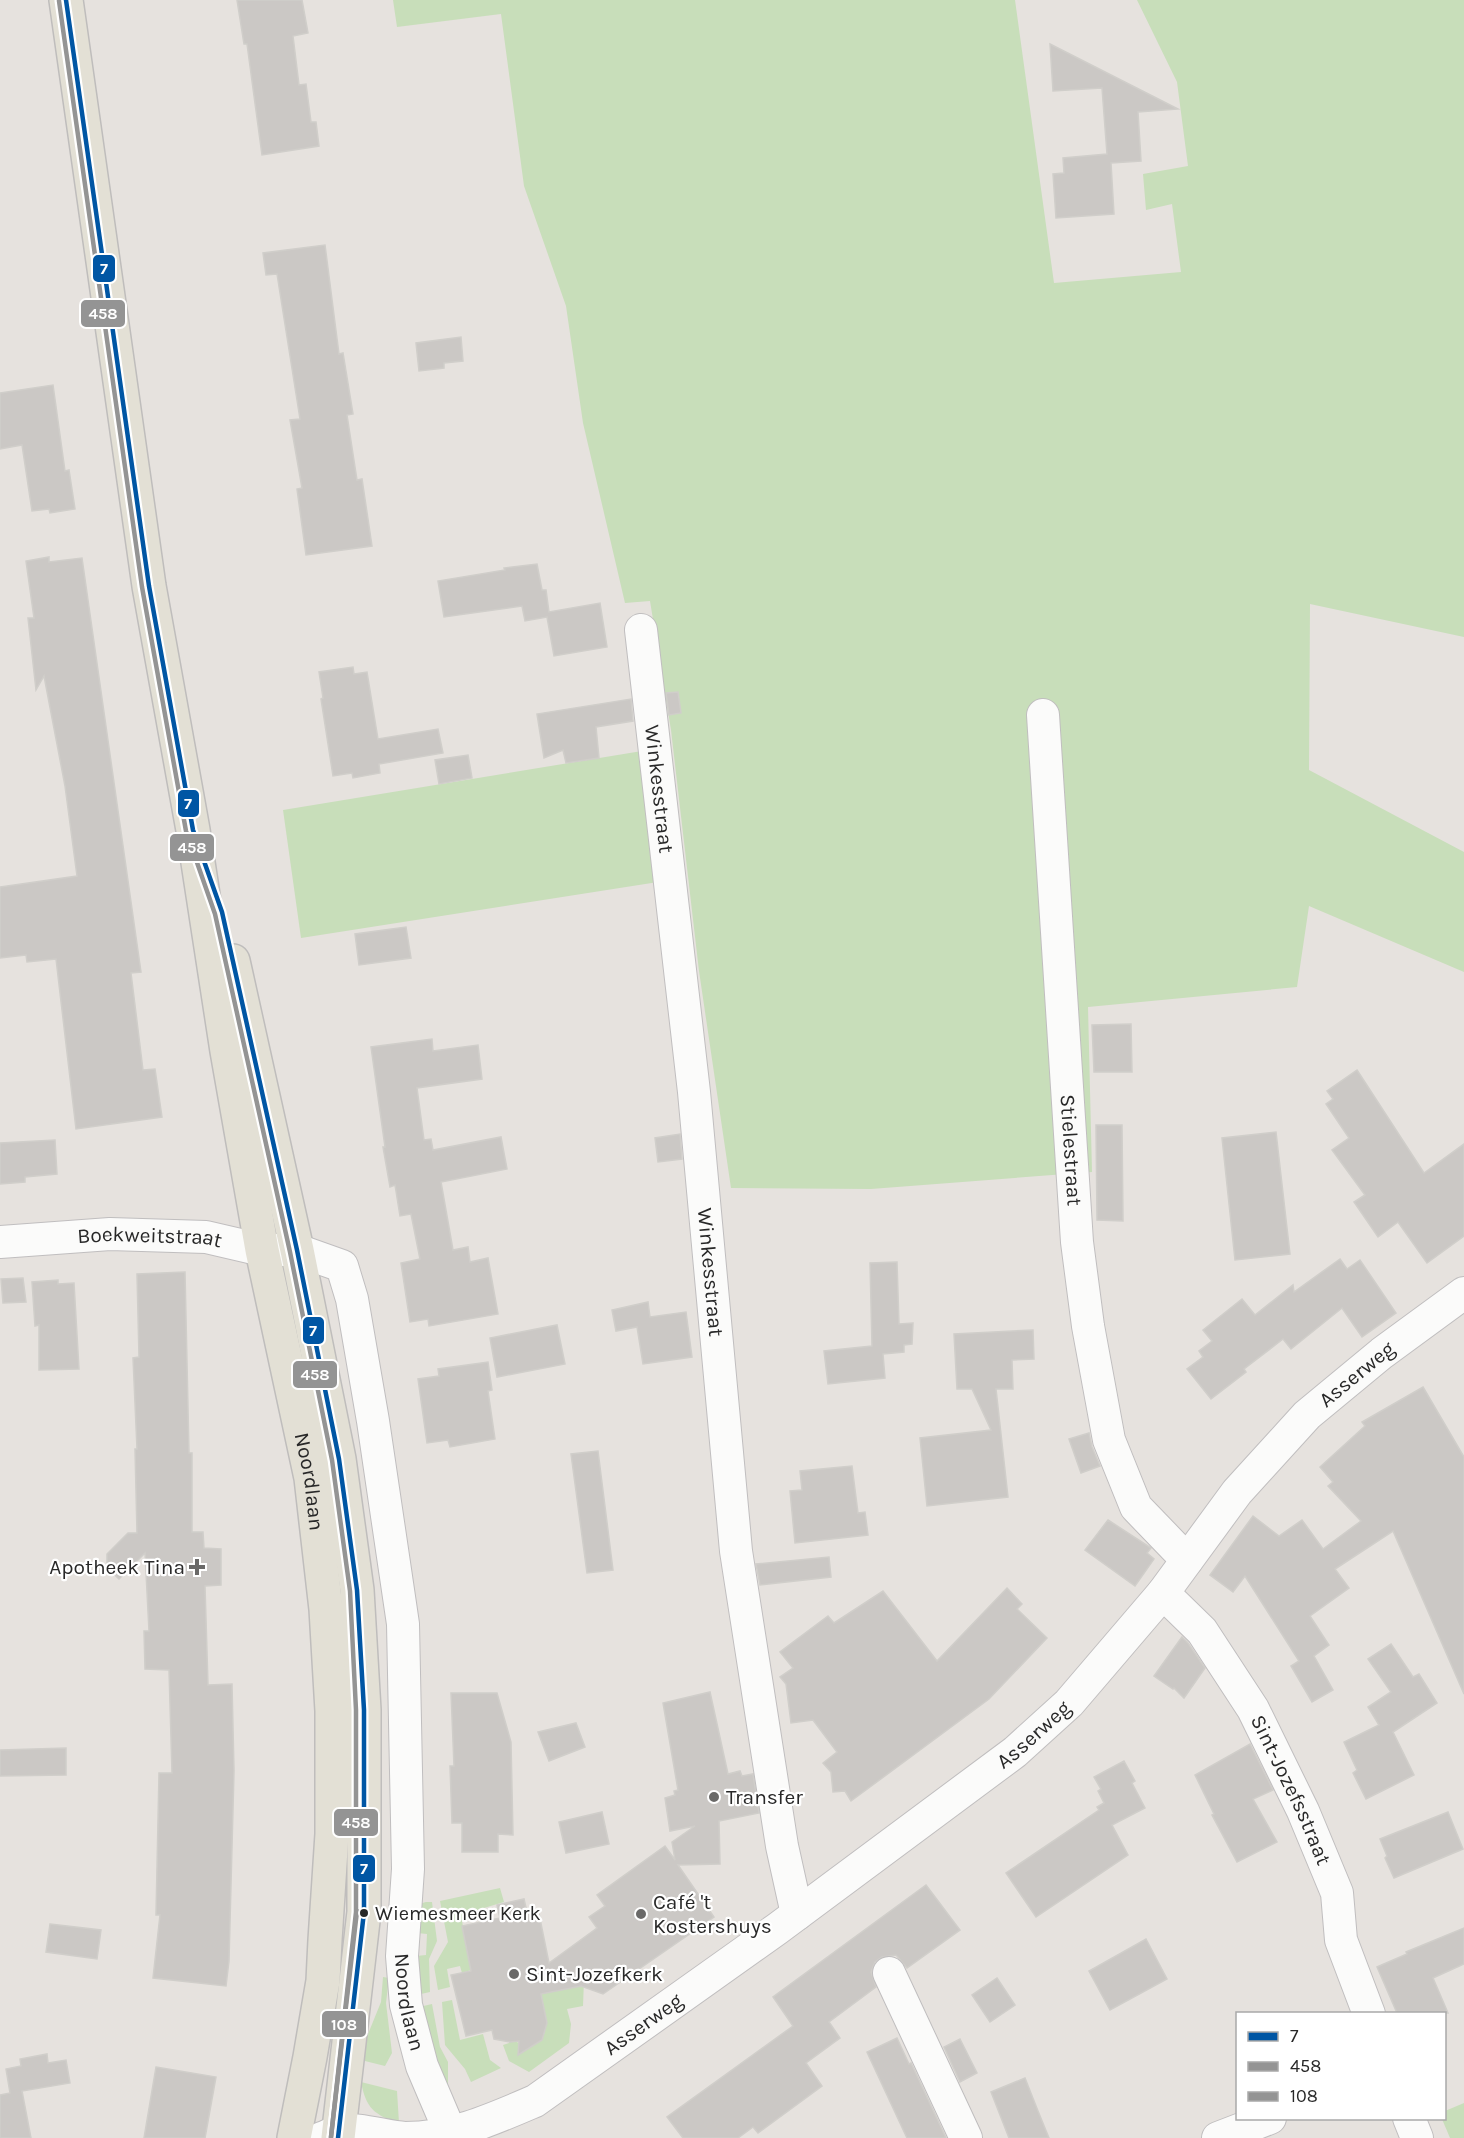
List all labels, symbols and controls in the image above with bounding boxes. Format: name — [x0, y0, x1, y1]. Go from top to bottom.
line badge: 7 — [92, 254, 116, 283]
text: 7 — [100, 259, 108, 278]
line badge: 458 — [80, 299, 126, 328]
text: 458 — [88, 304, 118, 323]
street label: Winkesstraat — [640, 724, 679, 854]
line badge: 7 — [177, 789, 200, 818]
text: 7 — [184, 794, 192, 813]
line badge: 458 — [169, 833, 215, 862]
text: 458 — [177, 838, 207, 857]
street label: Stielestraat — [1055, 1093, 1087, 1207]
street label: Winkesstraat — [693, 1207, 728, 1338]
street label: Boekweitstraat — [76, 1222, 225, 1252]
line badge: 7 — [302, 1316, 325, 1345]
text: 7 — [309, 1321, 317, 1340]
street label: Asserweg — [1314, 1336, 1399, 1412]
line badge: 458 — [292, 1360, 338, 1389]
text: 458 — [300, 1365, 330, 1384]
street label: Noordlaan — [290, 1430, 329, 1532]
place label: Apotheek Tina — [49, 1555, 185, 1579]
marker: Apotheek Tina — [190, 1560, 204, 1574]
street label: Asserweg — [992, 1696, 1075, 1774]
street label: Sint-Jozefsstraat — [1246, 1711, 1336, 1869]
place label: Transfer — [726, 1785, 803, 1809]
marker: Transfer — [707, 1790, 721, 1804]
line badge: 458 — [333, 1808, 379, 1837]
text: 458 — [341, 1813, 371, 1832]
line badge: 7 — [352, 1854, 376, 1883]
text: 7 — [360, 1859, 368, 1878]
place label: Café 't Kostershuys — [653, 1890, 772, 1938]
place label: Wiemesmeer Kerk — [375, 1902, 541, 1925]
marker: Wiemesmeer Kerk — [358, 1907, 370, 1919]
marker: Café 't Kostershuys — [634, 1907, 648, 1921]
street label: Noordlaan — [390, 1952, 430, 2054]
place label: Sint-Jozefkerk — [526, 1962, 663, 1986]
marker: Sint-Jozefkerk — [507, 1967, 521, 1981]
street label: Asserweg — [599, 1988, 687, 2060]
line badge: 108 — [321, 2010, 367, 2038]
legend — [1236, 2012, 1446, 2120]
text: 108 — [331, 2015, 357, 2034]
text: 7 — [1290, 2025, 1299, 2047]
text: 458 — [1290, 2055, 1321, 2077]
text: 108 — [1290, 2085, 1318, 2107]

